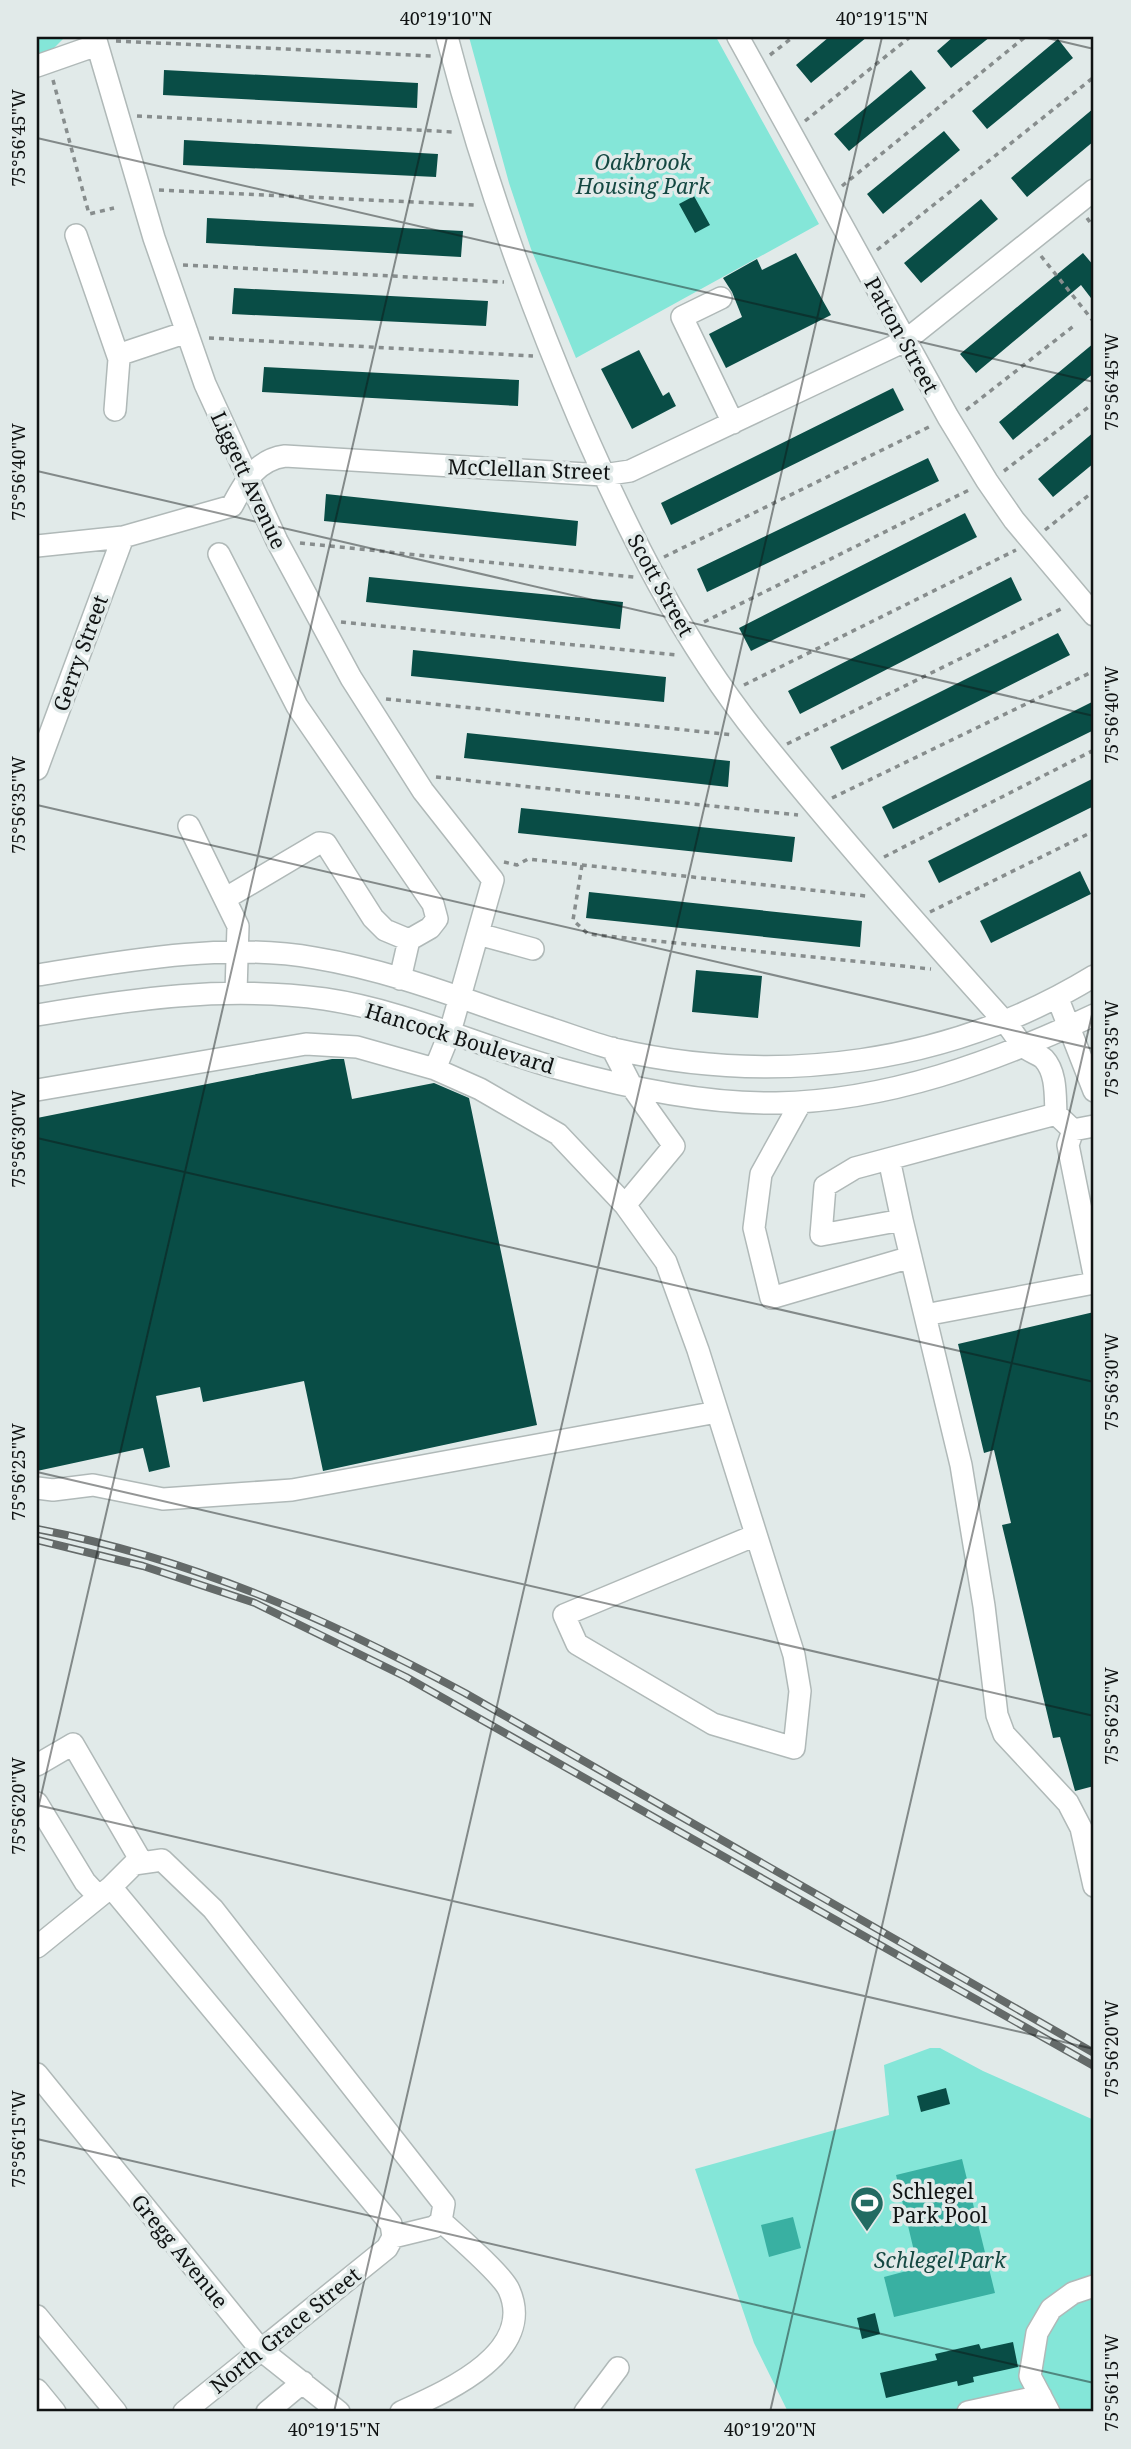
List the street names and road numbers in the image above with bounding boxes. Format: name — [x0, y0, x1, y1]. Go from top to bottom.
street label: Patton Street — [858, 272, 946, 398]
street label: Liggett Avenue — [205, 407, 293, 553]
street label: McClellan Street — [447, 452, 611, 486]
street label: Scott Street — [621, 529, 701, 641]
street label: Gerry Street — [46, 591, 114, 715]
street label: Hancock Boulevard — [362, 996, 558, 1080]
street label: Gregg Avenue — [125, 2188, 235, 2314]
street label: North Grace Street — [204, 2261, 366, 2399]

